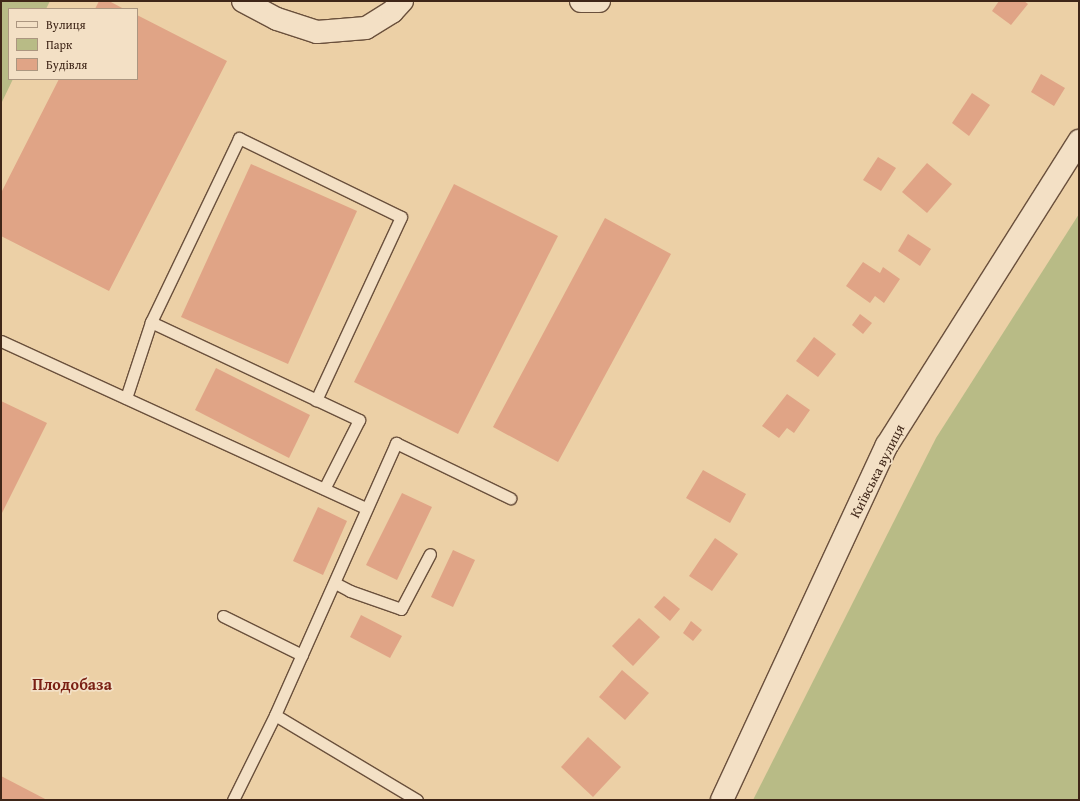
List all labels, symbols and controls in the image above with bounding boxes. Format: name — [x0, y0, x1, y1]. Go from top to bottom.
legend — [8, 8, 138, 80]
text: Вулиця — [46, 16, 86, 33]
text: Парк — [46, 36, 72, 53]
text: Будівля — [46, 56, 87, 73]
street label: Київська вулиця — [846, 421, 908, 521]
district label: Плодобаза — [32, 674, 112, 694]

